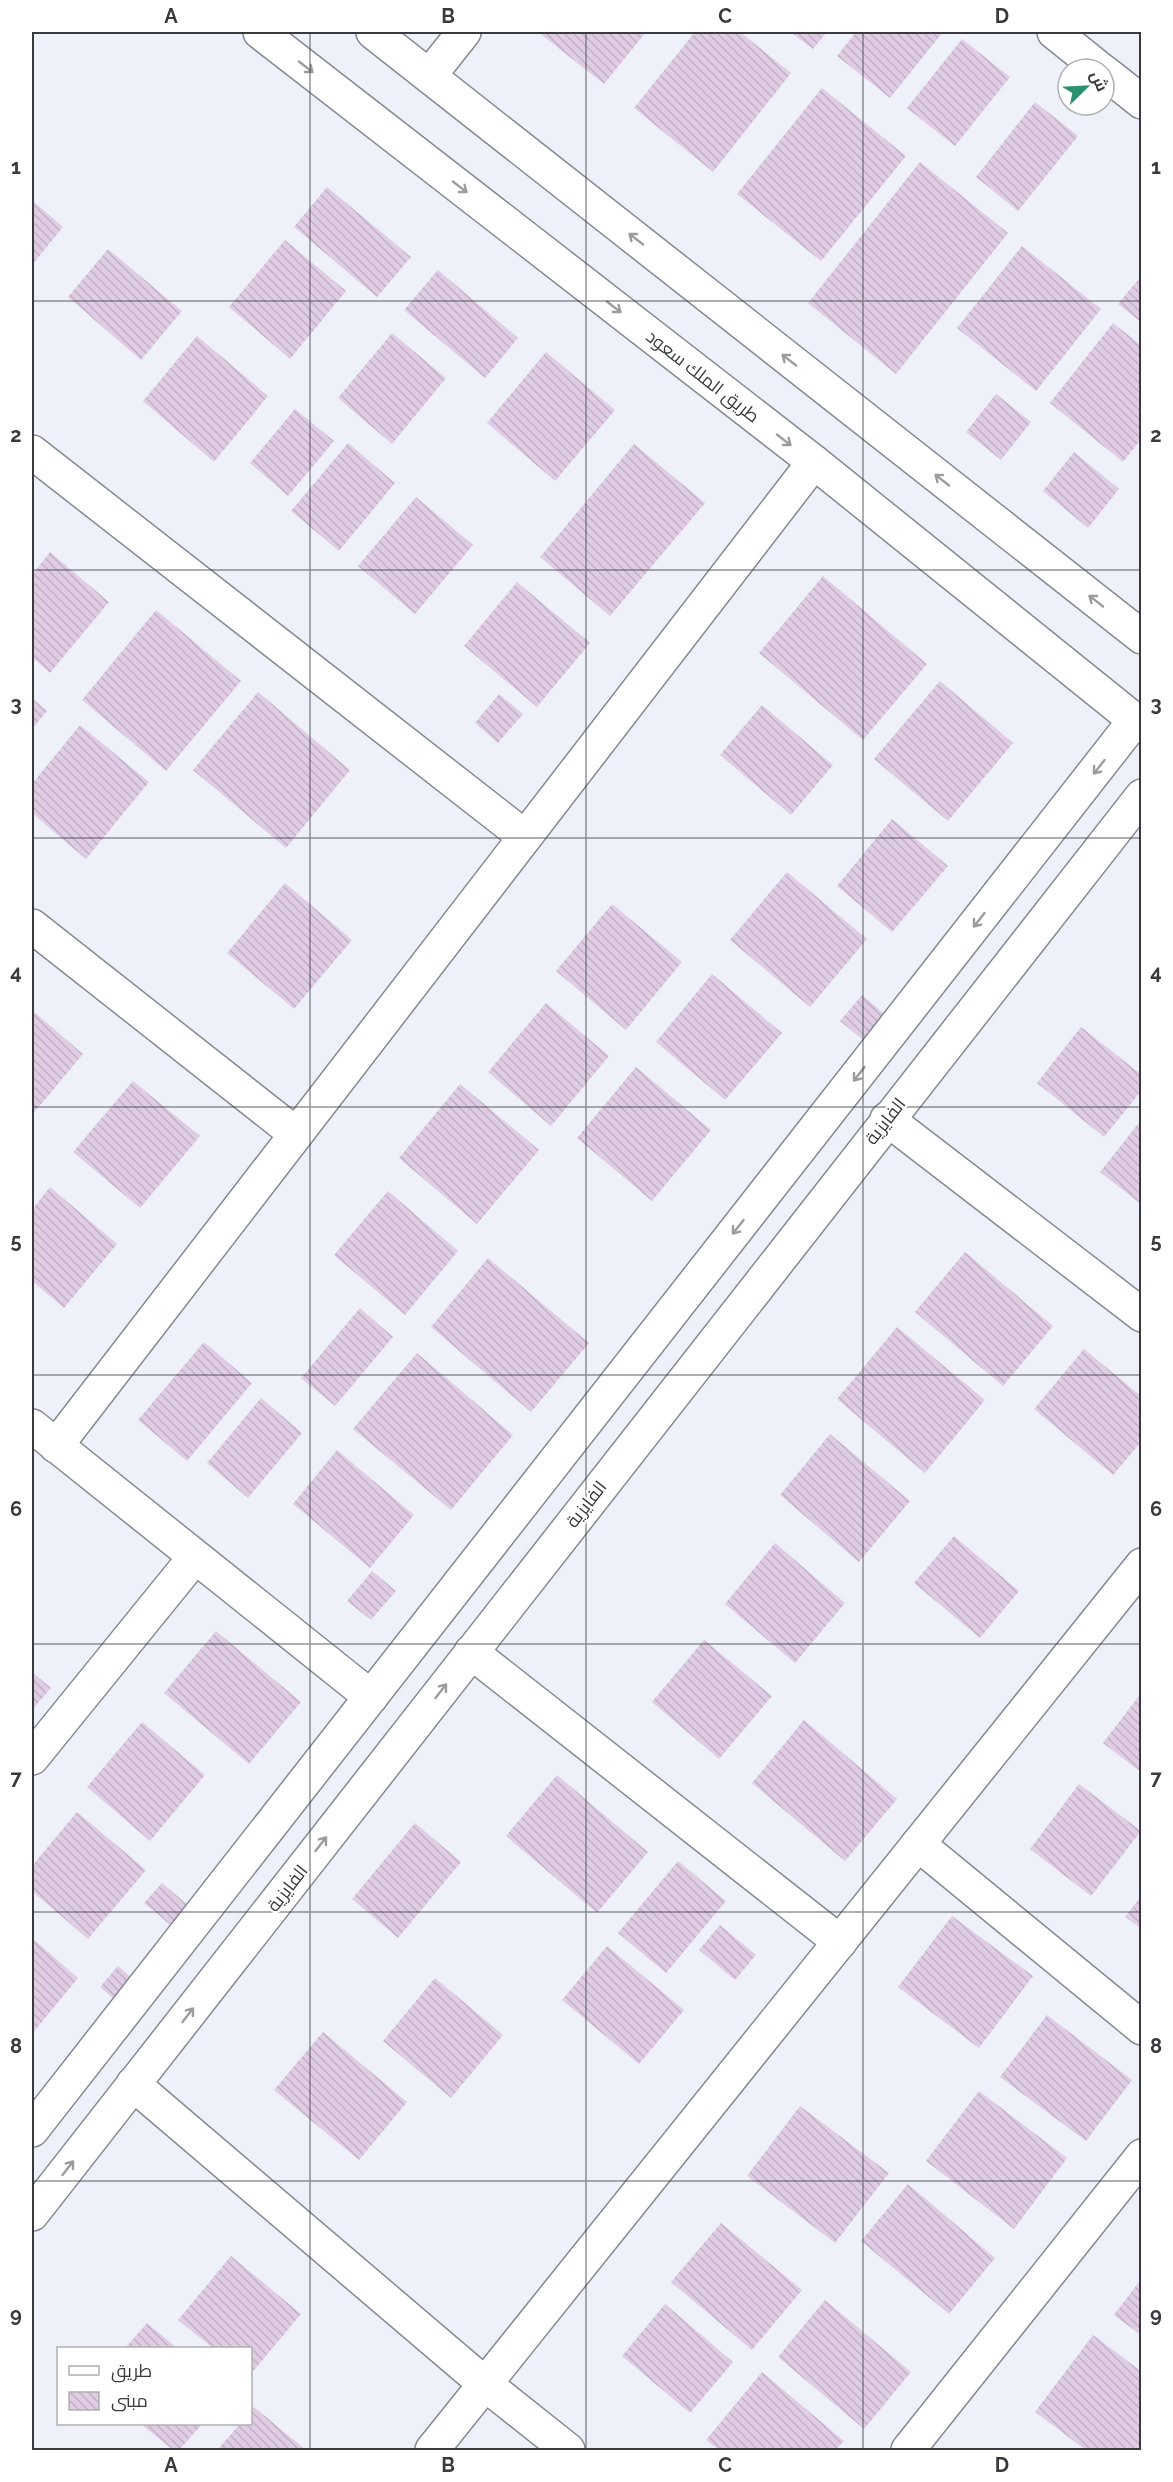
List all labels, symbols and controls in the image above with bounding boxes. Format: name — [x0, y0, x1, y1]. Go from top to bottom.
text: A — [164, 4, 178, 28]
text: B — [441, 4, 455, 28]
text: C — [718, 4, 732, 28]
text: D — [995, 4, 1009, 28]
north arrow — [1056, 57, 1116, 117]
one-way arrow — [298, 61, 314, 74]
text: ش — [1086, 68, 1112, 94]
text: 1 — [11, 155, 21, 179]
text: 1 — [1151, 155, 1161, 179]
one-way arrow — [452, 181, 468, 194]
one-way arrow — [629, 232, 644, 246]
one-way arrow — [605, 300, 621, 313]
street label: طريق الملك سعود — [641, 325, 764, 428]
one-way arrow — [782, 353, 798, 366]
text: 2 — [10, 423, 22, 447]
text: 2 — [1150, 423, 1162, 447]
one-way arrow — [776, 433, 792, 446]
one-way arrow — [935, 474, 951, 487]
one-way arrow — [1088, 595, 1104, 608]
text: 3 — [10, 692, 22, 716]
text: 3 — [1150, 692, 1162, 716]
one-way arrow — [1092, 758, 1105, 774]
one-way arrow — [972, 912, 985, 928]
text: 4 — [10, 960, 22, 984]
text: 4 — [1150, 960, 1162, 984]
one-way arrow — [852, 1065, 865, 1081]
street label: الفايزية — [860, 1093, 911, 1149]
one-way arrow — [732, 1219, 745, 1235]
text: 5 — [10, 1229, 22, 1253]
text: 5 — [1150, 1229, 1162, 1253]
street label: الفايزية — [561, 1476, 612, 1532]
text: 6 — [10, 1497, 22, 1521]
text: 6 — [1150, 1497, 1162, 1521]
one-way arrow — [434, 1683, 447, 1699]
text: 7 — [10, 1766, 22, 1790]
text: 7 — [1150, 1766, 1162, 1790]
one-way arrow — [314, 1837, 327, 1853]
street label: الفايزية — [262, 1860, 313, 1916]
one-way arrow — [181, 2007, 194, 2023]
text: 8 — [10, 2034, 22, 2058]
text: 8 — [1150, 2034, 1162, 2058]
one-way arrow — [61, 2160, 74, 2176]
text: 9 — [10, 2303, 22, 2327]
text: 9 — [1150, 2303, 1162, 2327]
legend — [57, 2347, 252, 2425]
text: طريق — [111, 2360, 152, 2383]
text: مبنى — [111, 2390, 148, 2412]
text: A — [164, 2453, 178, 2477]
text: B — [441, 2453, 455, 2477]
text: C — [718, 2453, 732, 2477]
text: D — [995, 2453, 1009, 2477]

